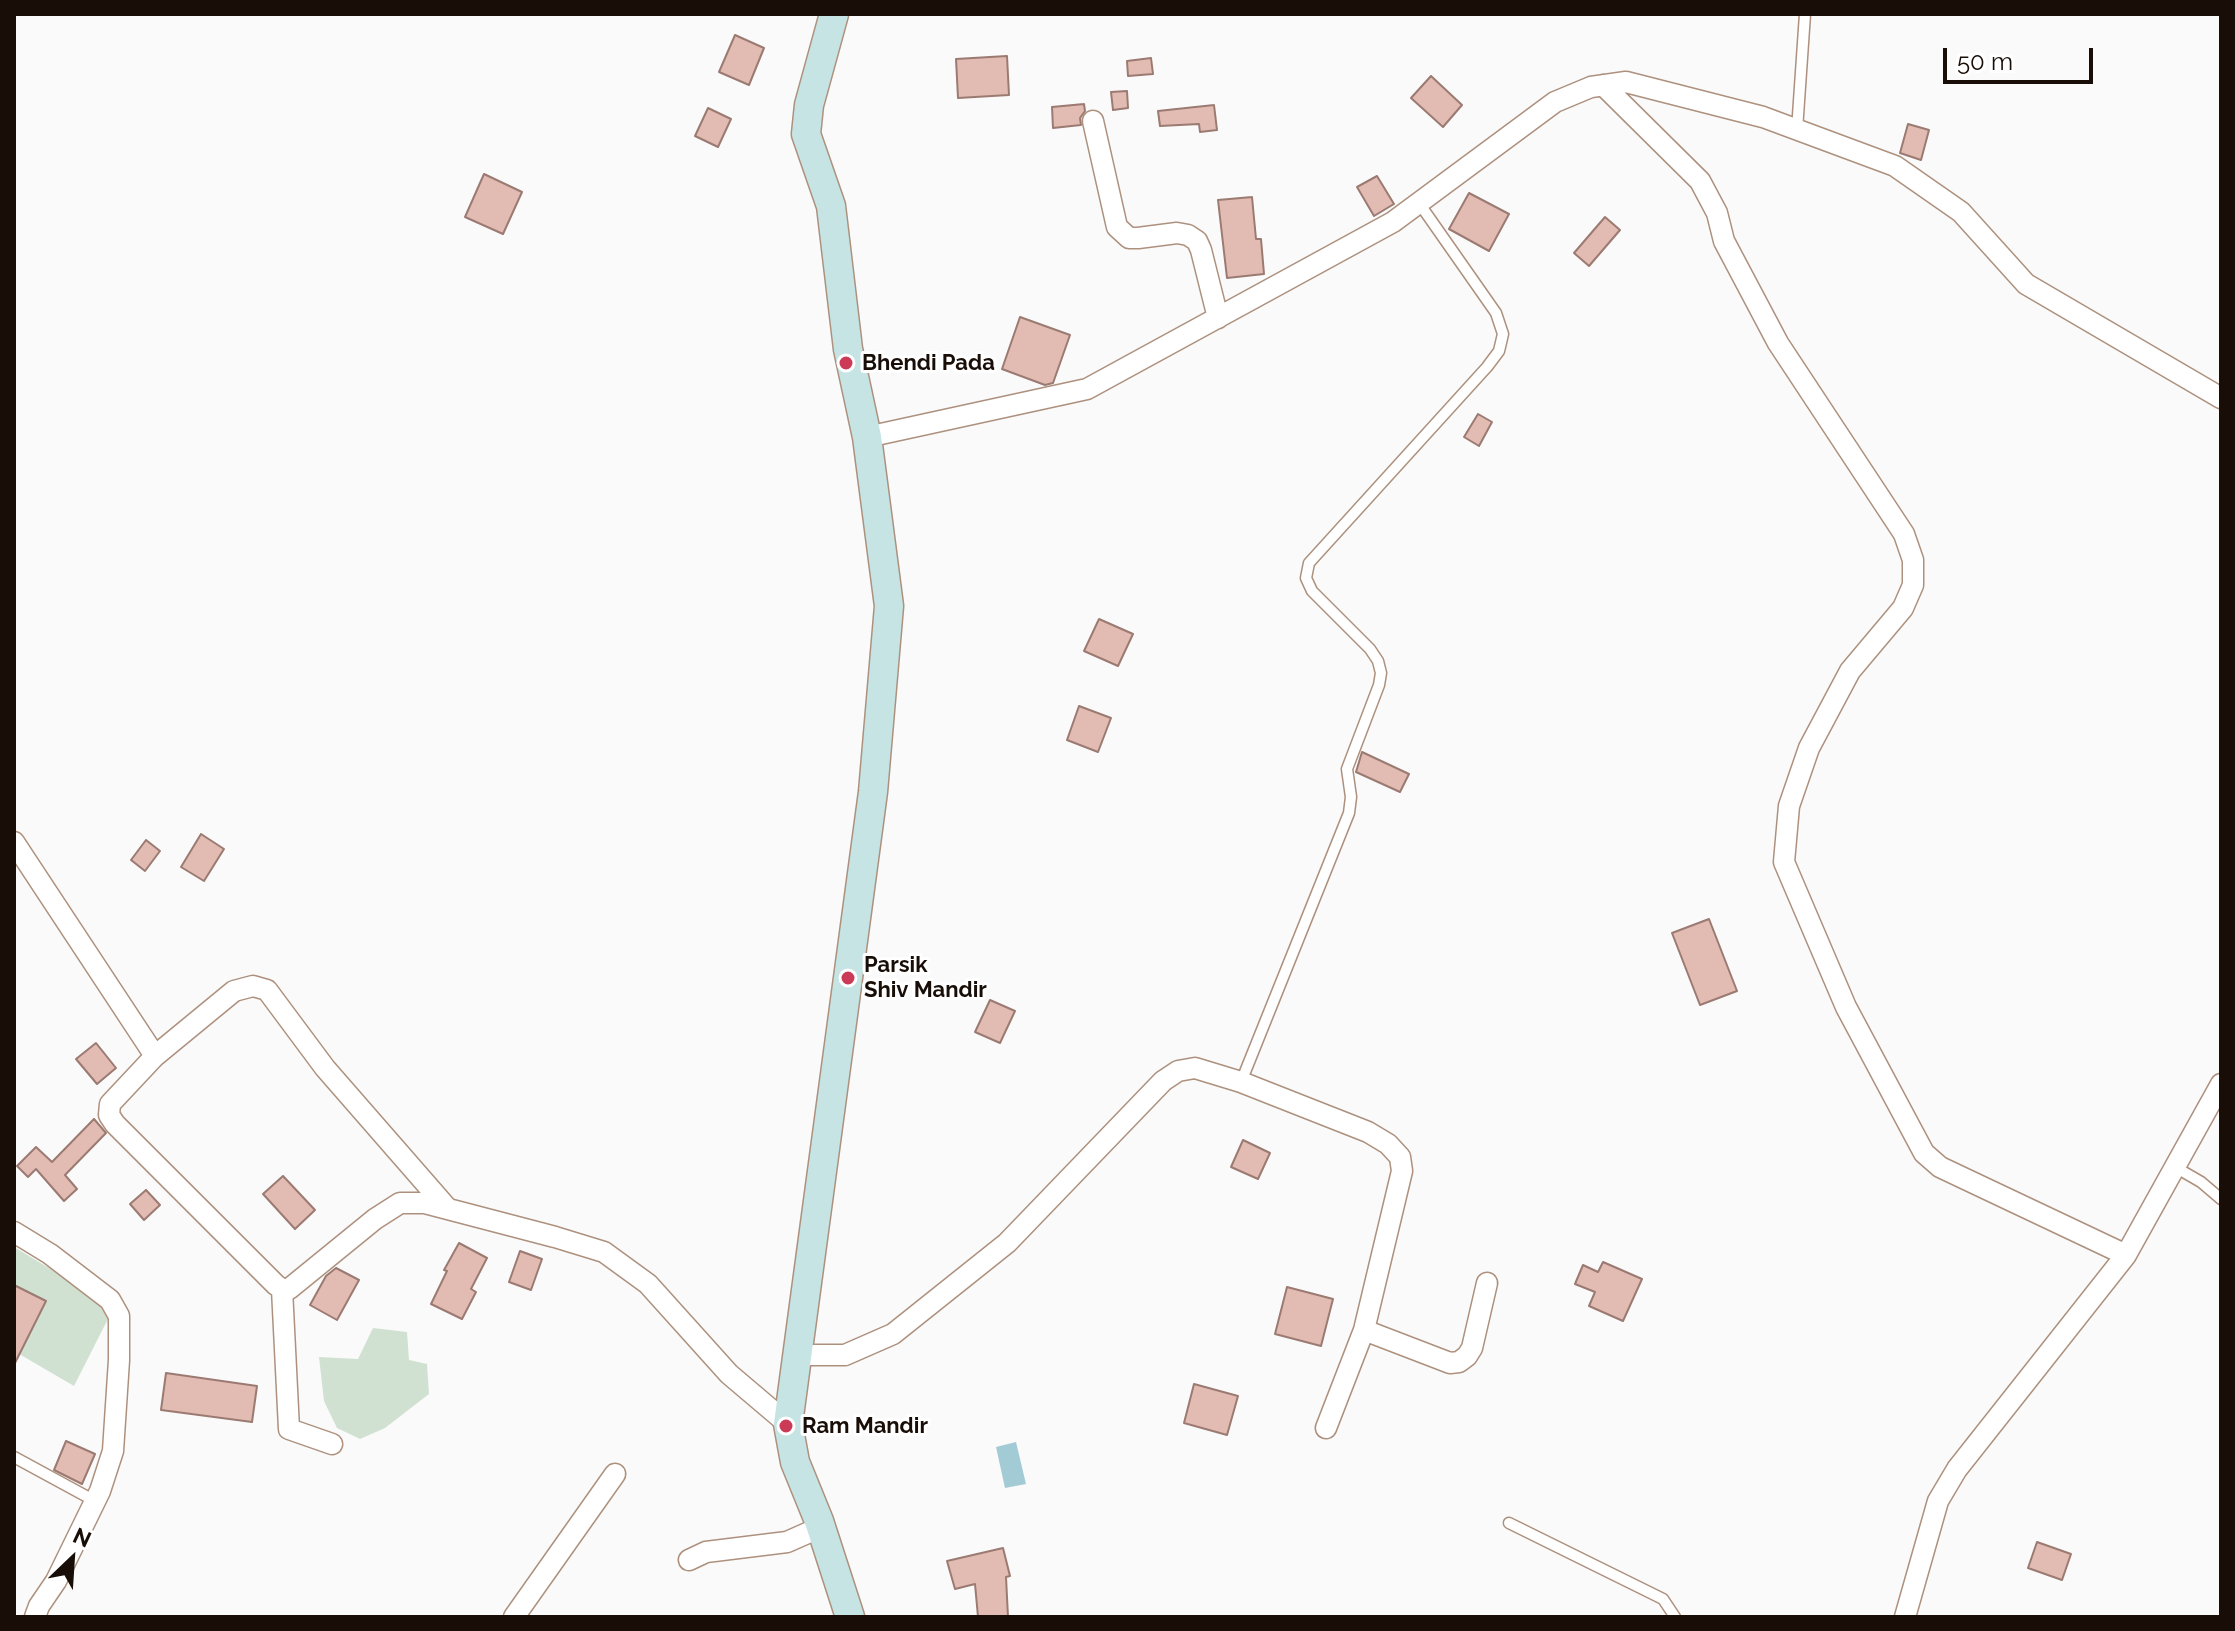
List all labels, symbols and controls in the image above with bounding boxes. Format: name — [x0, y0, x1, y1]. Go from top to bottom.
scale bar — [1947, 32, 2097, 82]
text: 50 m — [1957, 47, 2013, 76]
place label: Bhendi Pada — [862, 350, 995, 376]
marker: Bhendi Pada — [837, 354, 855, 372]
place label: Parsik Shiv Mandir — [864, 952, 987, 1004]
marker: Parsik Shiv Mandir — [839, 969, 857, 987]
place label: Ram Mandir — [802, 1413, 928, 1439]
marker: Ram Mandir — [777, 1417, 795, 1435]
north arrow — [32, 1519, 112, 1599]
text: N — [69, 1522, 95, 1553]

